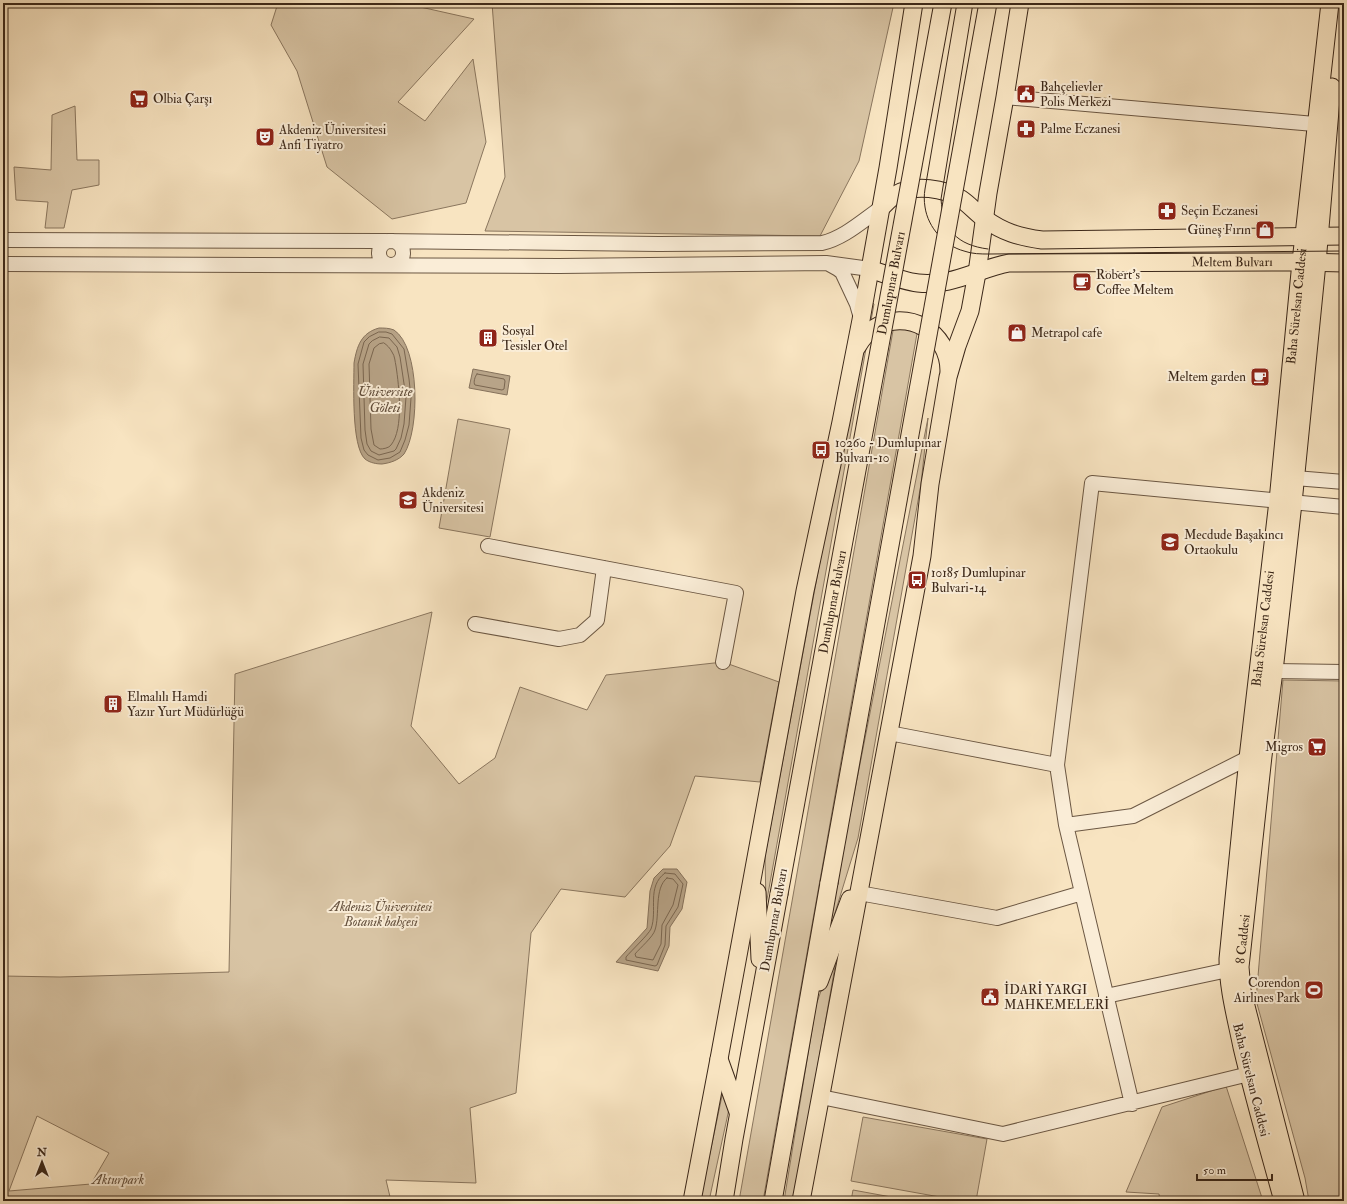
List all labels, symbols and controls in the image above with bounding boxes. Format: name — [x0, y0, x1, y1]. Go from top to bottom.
place label: Bahçelievler Polis Merkezi — [1040, 79, 1112, 110]
public building icon: Bahçelievler Polis Merkezi — [1015, 83, 1037, 105]
supermarket icon: Olbia Çarşı — [128, 88, 150, 110]
place label: Olbia Çarşı — [153, 91, 213, 107]
pharmacy icon: Palme Eczanesi — [1015, 118, 1037, 140]
place label: Palme Eczanesi — [1040, 121, 1121, 137]
place label: Akdeniz Üniversitesi Anfi Tiyatro — [278, 122, 387, 154]
theatre icon: Akdeniz Üniversitesi Anfi Tiyatro — [254, 126, 276, 148]
pharmacy icon: Seçin Eczanesi — [1156, 200, 1178, 222]
place label: Seçin Eczanesi — [1181, 203, 1259, 219]
shop icon: Güneş Fırın — [1254, 219, 1276, 241]
place label: Güneş Fırın — [1187, 222, 1251, 238]
street label: Dumlupınar Bulvarı — [874, 230, 909, 336]
street label: Baha Sürelsan Caddesi — [1283, 247, 1311, 365]
street label: Meltem Bulvarı — [1191, 254, 1273, 270]
place label: Robert's Coffee Meltem — [1096, 267, 1174, 298]
cafe icon: Robert's Coffee Meltem — [1071, 271, 1093, 293]
shop icon: Metrapol cafe — [1006, 322, 1028, 344]
place label: Sosyal Tesisler Otel — [502, 323, 568, 354]
place label: Metrapol cafe — [1031, 325, 1103, 342]
building icon: Sosyal Tesisler Otel — [477, 327, 499, 349]
cafe icon: Meltem garden — [1249, 366, 1271, 388]
place label: Meltem garden — [1167, 369, 1246, 385]
water label: Üniversite Göleti — [358, 383, 413, 416]
place label: 10260 - Dumlupınar Bulvarı-10 — [835, 435, 941, 466]
bus stop icon: 10260 - Dumlupınar Bulvarı-10 — [810, 439, 832, 461]
place label: Akdeniz Üniversitesi — [421, 485, 484, 516]
school or university icon: Akdeniz Üniversitesi — [397, 489, 419, 511]
place label: Mecdude Başakıncı Ortaokulu — [1184, 527, 1284, 558]
school or university icon: Mecdude Başakıncı Ortaokulu — [1159, 531, 1181, 553]
street label: Dumlupınar Bulvarı — [815, 548, 850, 655]
place label: 10185 Dumlupinar Bulvari-14 — [931, 565, 1026, 596]
bus stop icon: 10185 Dumlupinar Bulvari-14 — [906, 569, 928, 591]
street label: Baha Sürelsan Caddesi — [1248, 569, 1278, 687]
place label: Elmalılı Hamdi Yazır Yurt Müdürlüğü — [127, 689, 244, 720]
building icon: Elmalılı Hamdi Yazır Yurt Müdürlüğü — [102, 693, 124, 715]
supermarket icon: Migros — [1306, 736, 1328, 758]
place label: Migros — [1265, 739, 1304, 755]
street label: Dumlupınar Bulvarı — [757, 866, 792, 973]
park label: Akdeniz Üniversitesi Botanik bahçesi — [328, 899, 433, 930]
street label: 8 Caddesi — [1232, 913, 1254, 965]
place label: Corendon Airlines Park — [1233, 975, 1301, 1006]
sports icon: Corendon Airlines Park — [1303, 979, 1325, 1001]
place label: İDARİ YARGI MAHKEMELERİ — [1004, 981, 1109, 1013]
public building icon: İDARİ YARGI MAHKEMELERİ — [979, 986, 1001, 1008]
street label: Baha Sürelsan Caddesi — [1229, 1022, 1273, 1139]
north arrow — [22, 1142, 62, 1182]
text: N — [36, 1146, 48, 1159]
scale bar — [1197, 1156, 1272, 1182]
text: 50 m — [1203, 1163, 1227, 1178]
park label: Akturpark — [90, 1172, 144, 1188]

